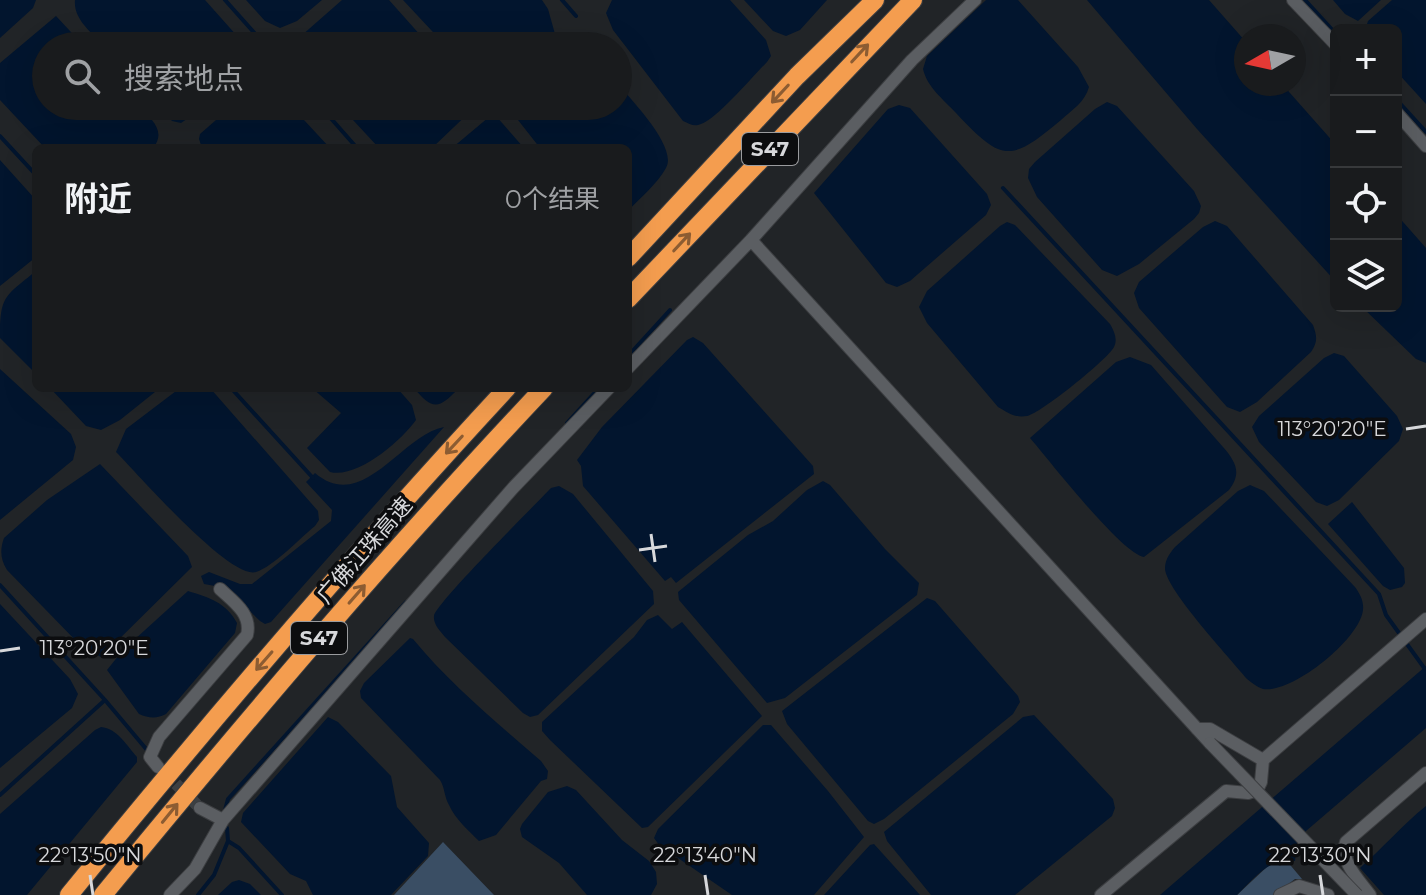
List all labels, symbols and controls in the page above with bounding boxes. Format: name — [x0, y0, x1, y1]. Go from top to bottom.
north arrow — [1234, 24, 1306, 96]
map controls — [1330, 24, 1402, 312]
button: + — [1330, 24, 1402, 96]
search box — [32, 32, 632, 120]
one-way arrow — [851, 43, 870, 63]
icon: search — [60, 54, 104, 98]
text: 搜索地点 — [124, 60, 244, 97]
one-way arrow — [770, 84, 789, 104]
button: − — [1330, 96, 1402, 168]
road number: S47 — [742, 133, 798, 165]
button: locate — [1330, 168, 1402, 240]
text: 附近 — [64, 178, 132, 220]
text: 0个结果 — [505, 183, 600, 215]
one-way arrow — [672, 232, 691, 252]
button: layers — [1330, 240, 1402, 312]
text: 113°20'20"E — [1277, 417, 1387, 441]
one-way arrow — [444, 435, 463, 455]
street label: 广佛江珠高速 — [311, 492, 418, 609]
one-way arrow — [348, 584, 366, 605]
road number: S47 — [291, 622, 347, 654]
text: 113°20'20"E — [39, 636, 149, 660]
one-way arrow — [255, 651, 273, 671]
one-way arrow — [161, 803, 179, 824]
text: 22°13'50"N — [39, 843, 141, 867]
text: 22°13'40"N — [653, 843, 757, 867]
text: 22°13'30"N — [1268, 843, 1372, 867]

